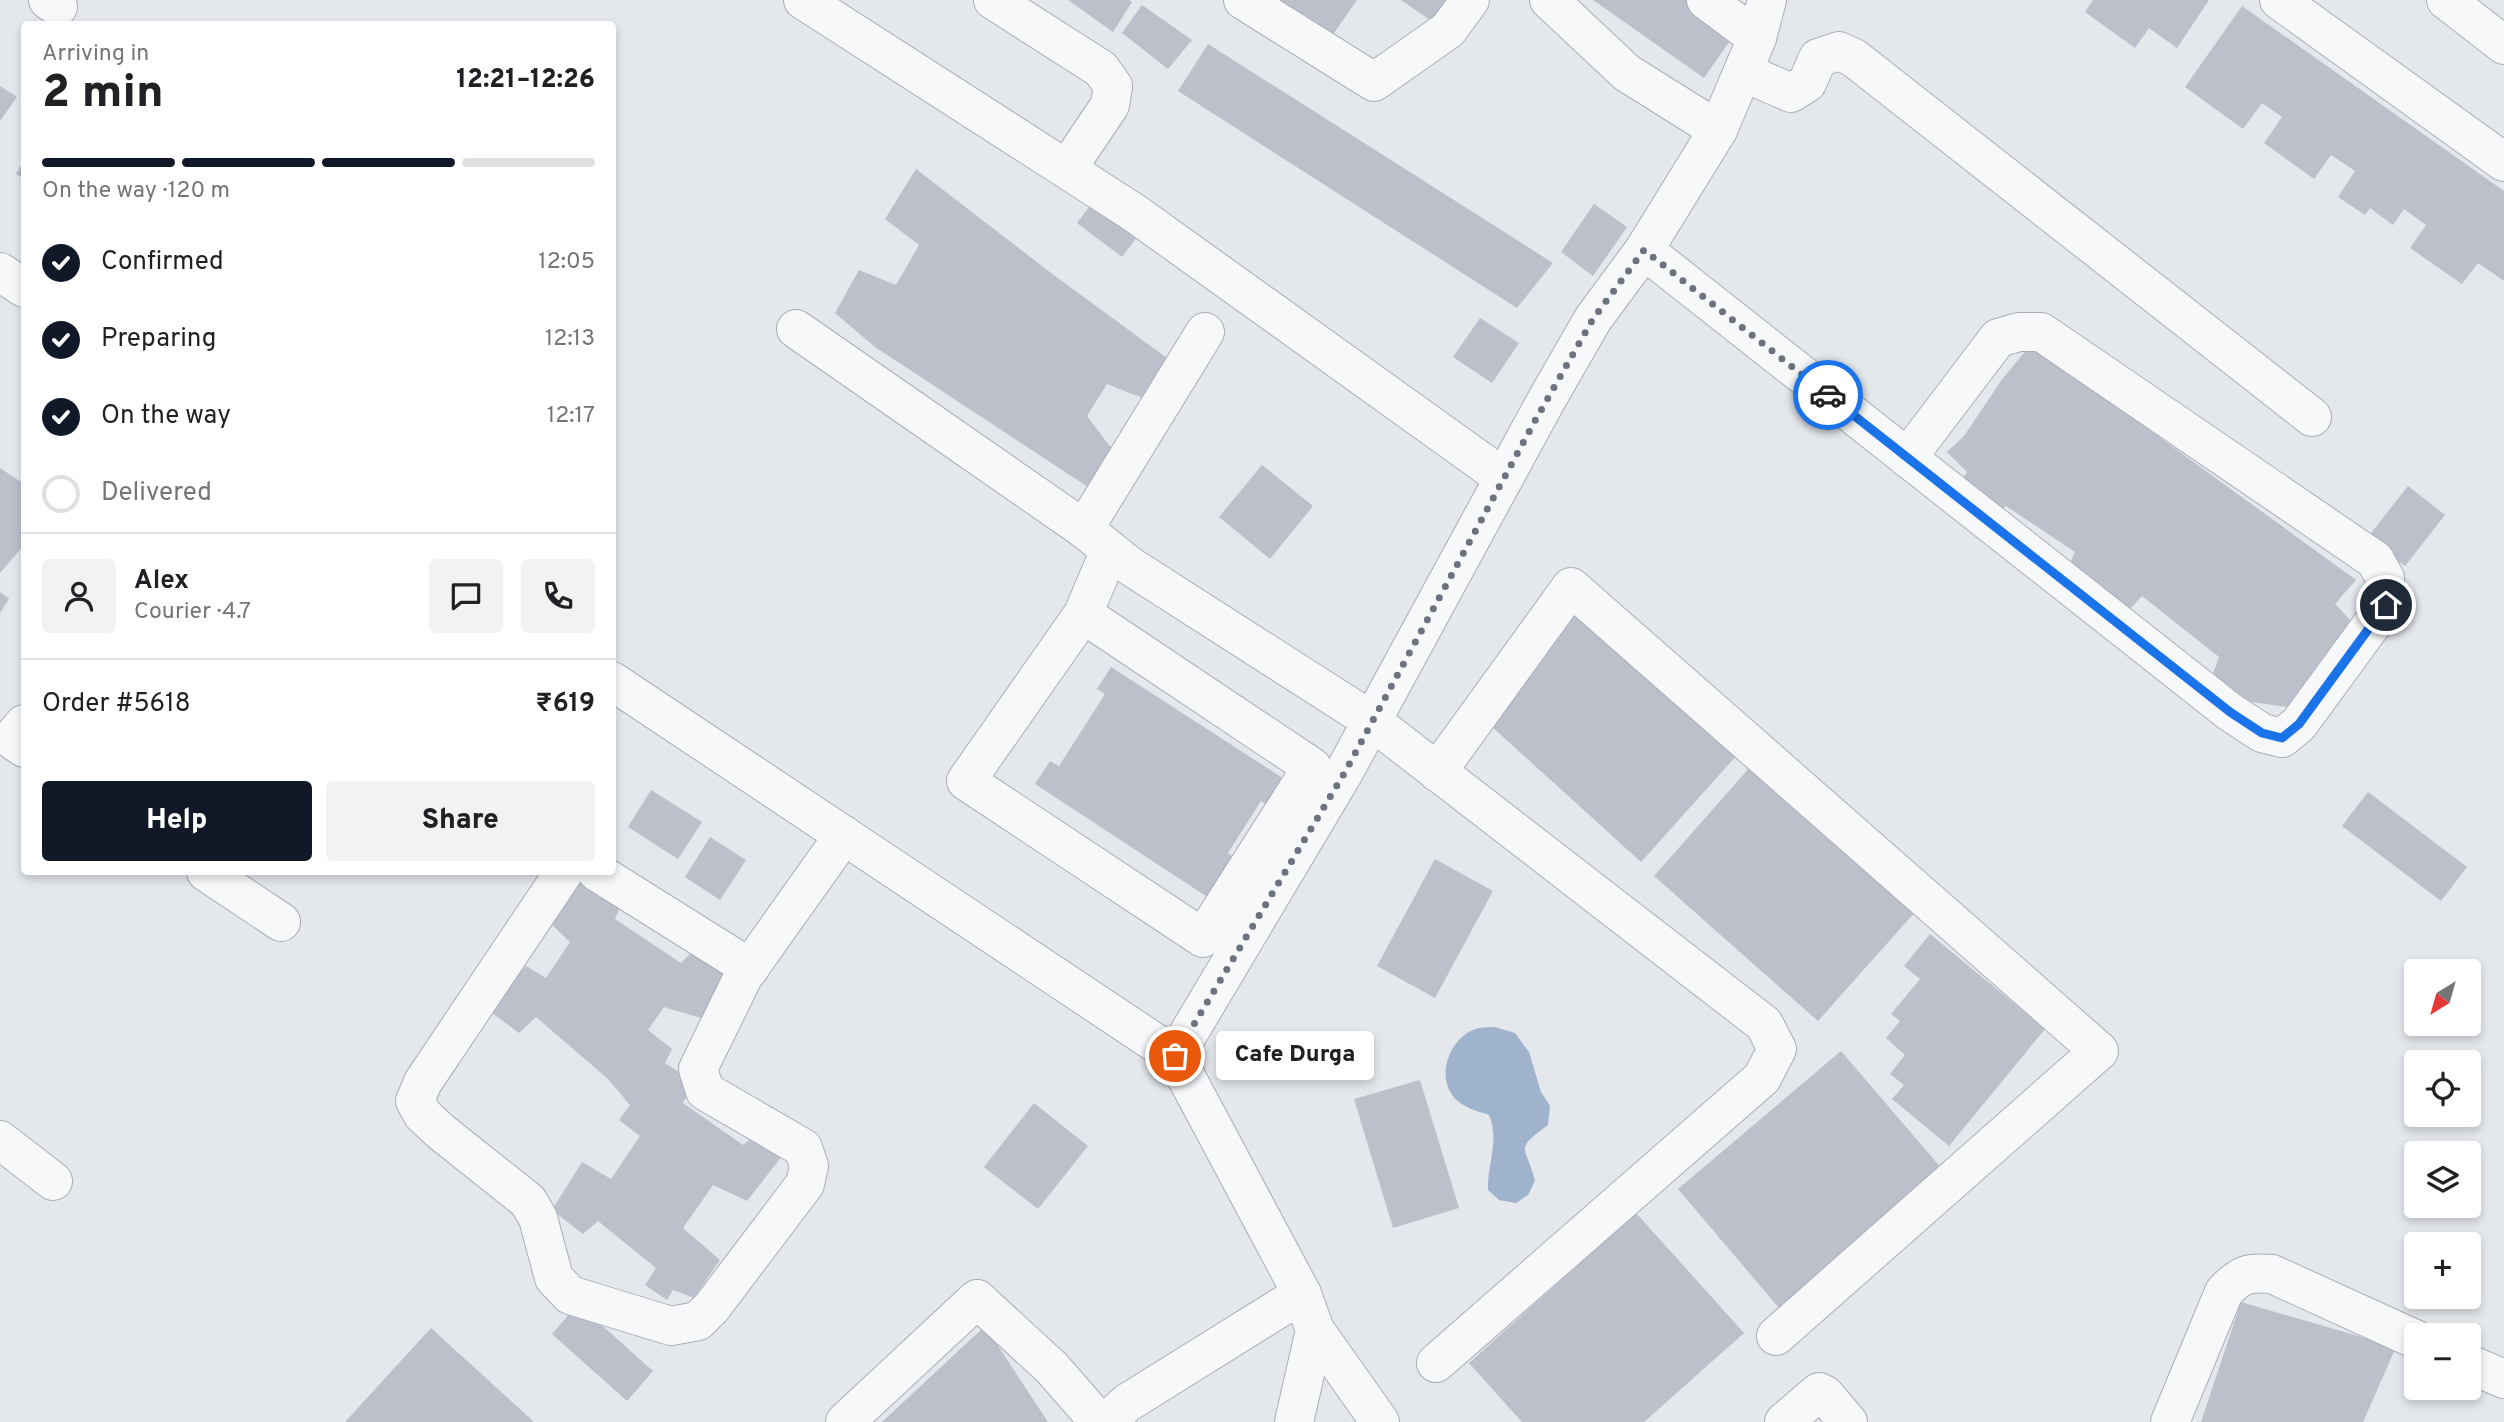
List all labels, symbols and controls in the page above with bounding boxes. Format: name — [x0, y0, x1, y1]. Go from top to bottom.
text: Arriving in — [42, 40, 149, 69]
text: 12:21–12:26 — [456, 64, 595, 97]
text: 2 min — [42, 65, 164, 124]
text: On the way · 120 m — [42, 177, 230, 206]
icon: check — [42, 244, 80, 282]
text: Confirmed — [101, 246, 224, 279]
text: 12:05 — [538, 248, 595, 277]
icon: check — [42, 321, 80, 359]
text: Preparing — [101, 323, 216, 356]
text: 12:13 — [545, 325, 595, 354]
courier — [1793, 360, 1863, 430]
icon: car — [1809, 376, 1847, 414]
icon: check — [42, 398, 80, 436]
text: On the way — [101, 400, 231, 433]
text: 12:17 — [547, 402, 595, 431]
text: Delivered — [101, 477, 212, 510]
button: person — [42, 559, 116, 633]
button: chat — [429, 559, 503, 633]
button: phone — [521, 559, 595, 633]
text: Alex — [134, 565, 189, 598]
pin — [2356, 575, 2416, 635]
icon: home — [2367, 586, 2405, 624]
text: Courier · 4.7 — [134, 598, 251, 627]
text: Order #5618 — [42, 688, 191, 721]
text: ₹619 — [536, 688, 595, 721]
button: Help — [42, 781, 312, 861]
button: Share — [326, 781, 595, 861]
north arrow — [2404, 959, 2482, 1036]
map controls — [2404, 959, 2481, 1400]
pin — [1145, 1026, 1205, 1086]
callout: Cafe Durga — [1217, 1032, 1374, 1080]
icon: bag — [1156, 1037, 1194, 1075]
text: Cafe Durga — [1235, 1041, 1355, 1070]
button: locate — [2404, 1050, 2481, 1127]
button: layers — [2404, 1141, 2481, 1218]
button: + — [2404, 1232, 2481, 1309]
button: − — [2404, 1323, 2481, 1400]

